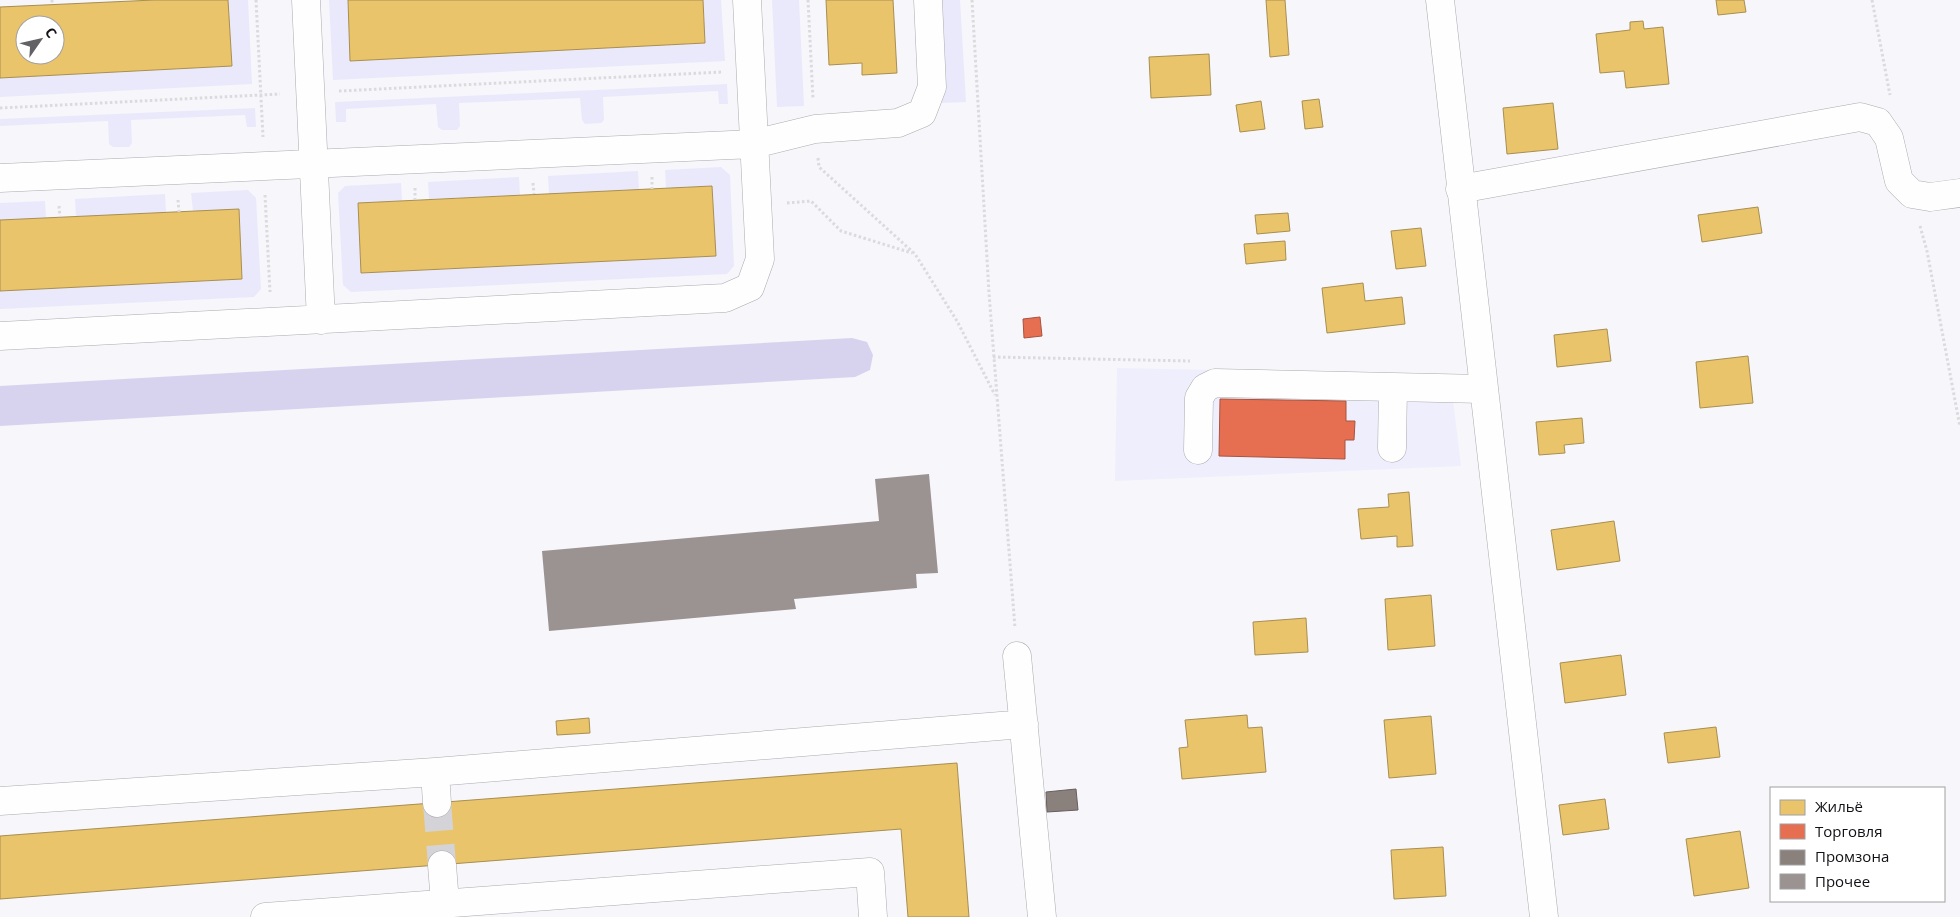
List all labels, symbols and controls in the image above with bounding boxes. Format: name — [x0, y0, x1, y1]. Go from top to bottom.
north arrow — [15, 15, 65, 65]
text: С — [41, 23, 62, 42]
legend — [1770, 787, 1945, 902]
text: Жильё — [1815, 796, 1863, 816]
text: Торговля — [1815, 821, 1882, 841]
text: Промзона — [1815, 846, 1889, 866]
text: Прочее — [1815, 871, 1870, 891]

